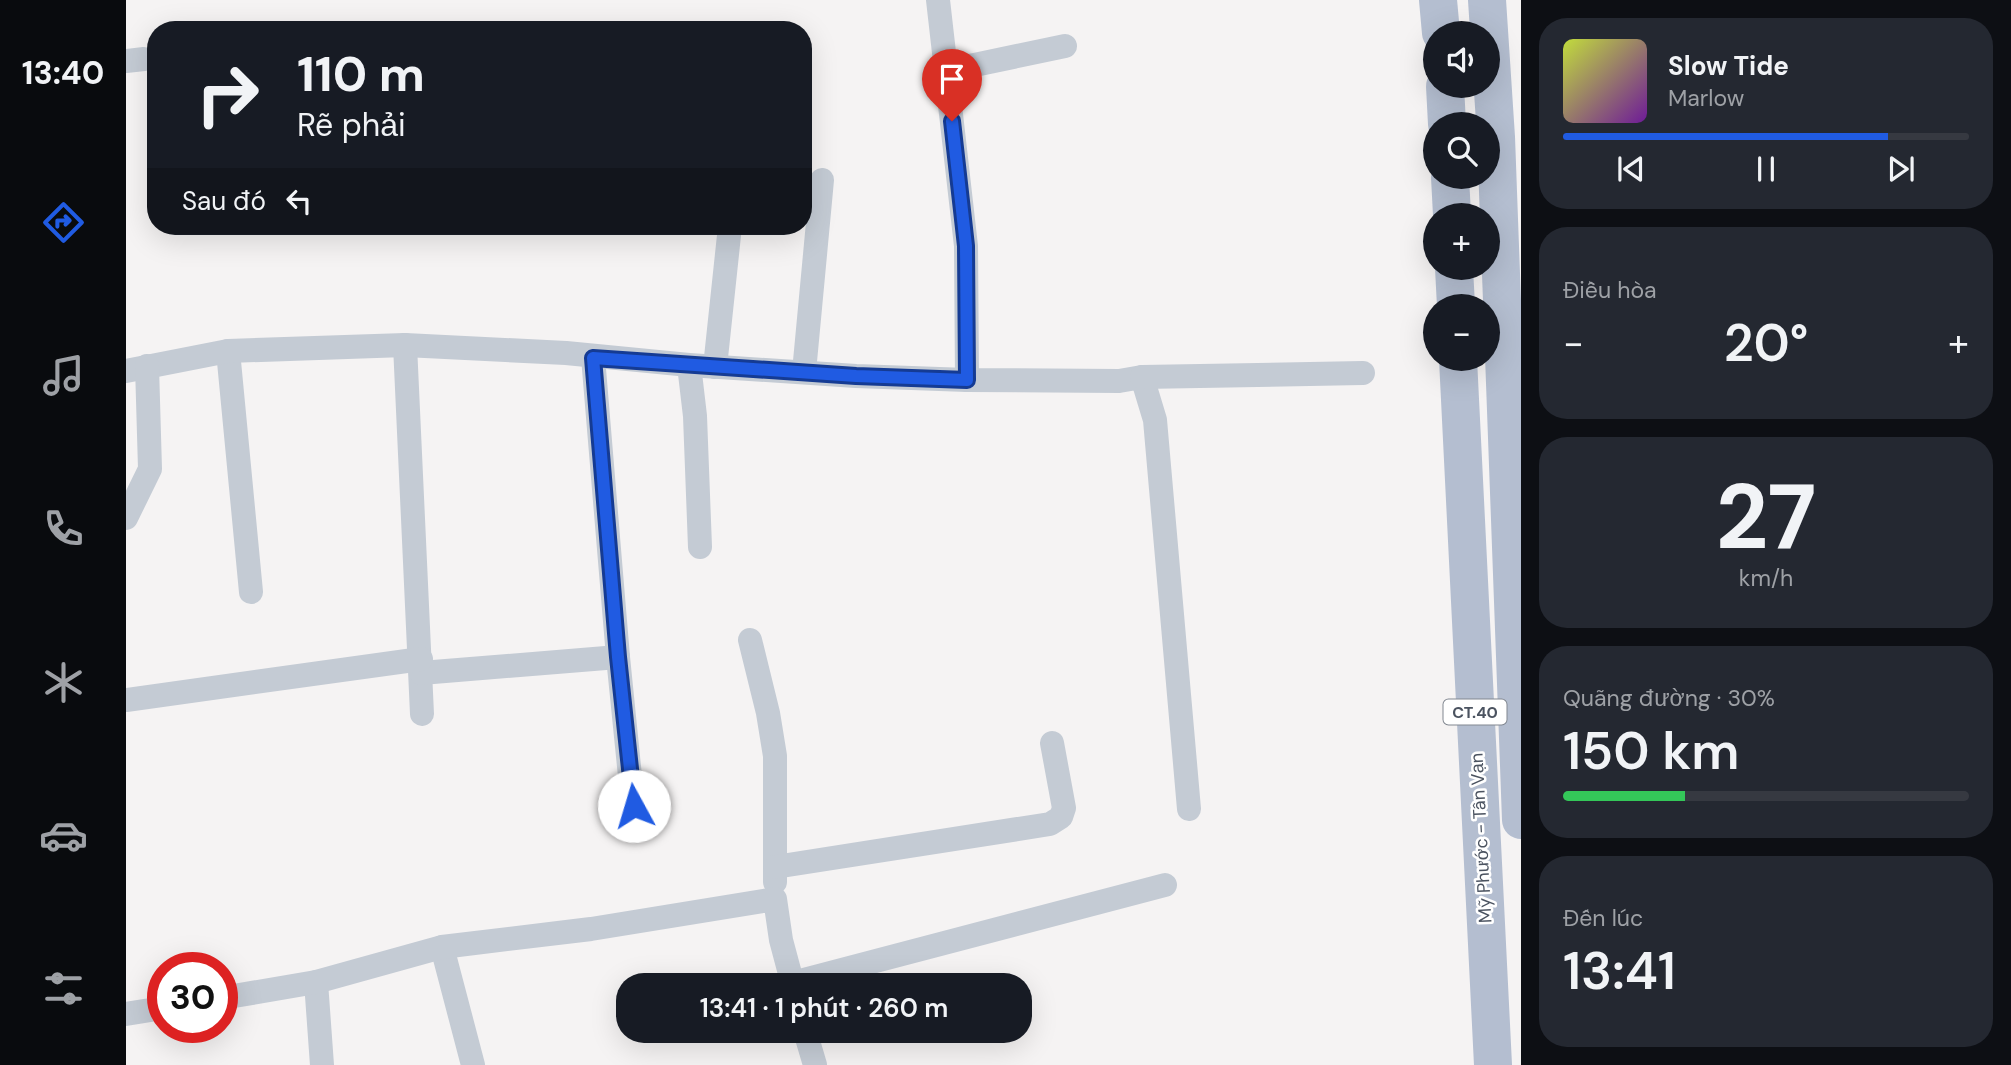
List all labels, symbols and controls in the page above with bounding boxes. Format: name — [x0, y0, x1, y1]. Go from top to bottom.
map controls — [1423, 21, 1500, 371]
button: sound — [1423, 21, 1500, 98]
text: 110 m — [297, 42, 425, 106]
icon: right — [182, 49, 273, 140]
pin — [922, 49, 982, 121]
text: Slow Tide — [1668, 49, 1789, 83]
text: 13:40 — [22, 52, 104, 94]
icon: arrive — [933, 60, 971, 98]
text: Marlow — [1668, 83, 1744, 113]
text: Rẽ phải — [297, 104, 406, 146]
button: search — [1423, 112, 1500, 189]
icon: previous — [1612, 150, 1650, 188]
icon: pause — [1747, 150, 1785, 188]
icon: next — [1882, 150, 1920, 188]
icon: left — [280, 182, 318, 220]
text: Sau đó — [182, 184, 266, 218]
icon: directions — [39, 198, 88, 247]
button: + — [1423, 203, 1500, 280]
text: Điều hòa — [1563, 275, 1657, 305]
button: − — [1423, 294, 1500, 371]
text: 20° — [1724, 309, 1808, 377]
text: − — [1563, 318, 1584, 368]
text: + — [1948, 318, 1969, 368]
icon: music — [39, 351, 88, 400]
text: 27 — [1716, 458, 1816, 576]
icon: phone — [39, 504, 88, 553]
text: km/h — [1739, 563, 1793, 593]
icon: climate — [39, 658, 88, 707]
text: Quãng đường · 30% — [1563, 683, 1775, 713]
road number: CT.40 — [1444, 699, 1506, 724]
text: 150 km — [1563, 717, 1739, 785]
street label: Mỹ Phước - Tân Vạn — [1465, 752, 1497, 924]
position arrow — [597, 769, 671, 843]
icon: car — [39, 811, 88, 860]
text: Đến lúc — [1563, 903, 1643, 933]
text: 13:41 — [1563, 937, 1676, 1005]
speed limit sign: 30 — [147, 952, 238, 1043]
icon: filters — [39, 964, 88, 1013]
text: 13:41 · 1 phút · 260 m — [700, 991, 948, 1025]

